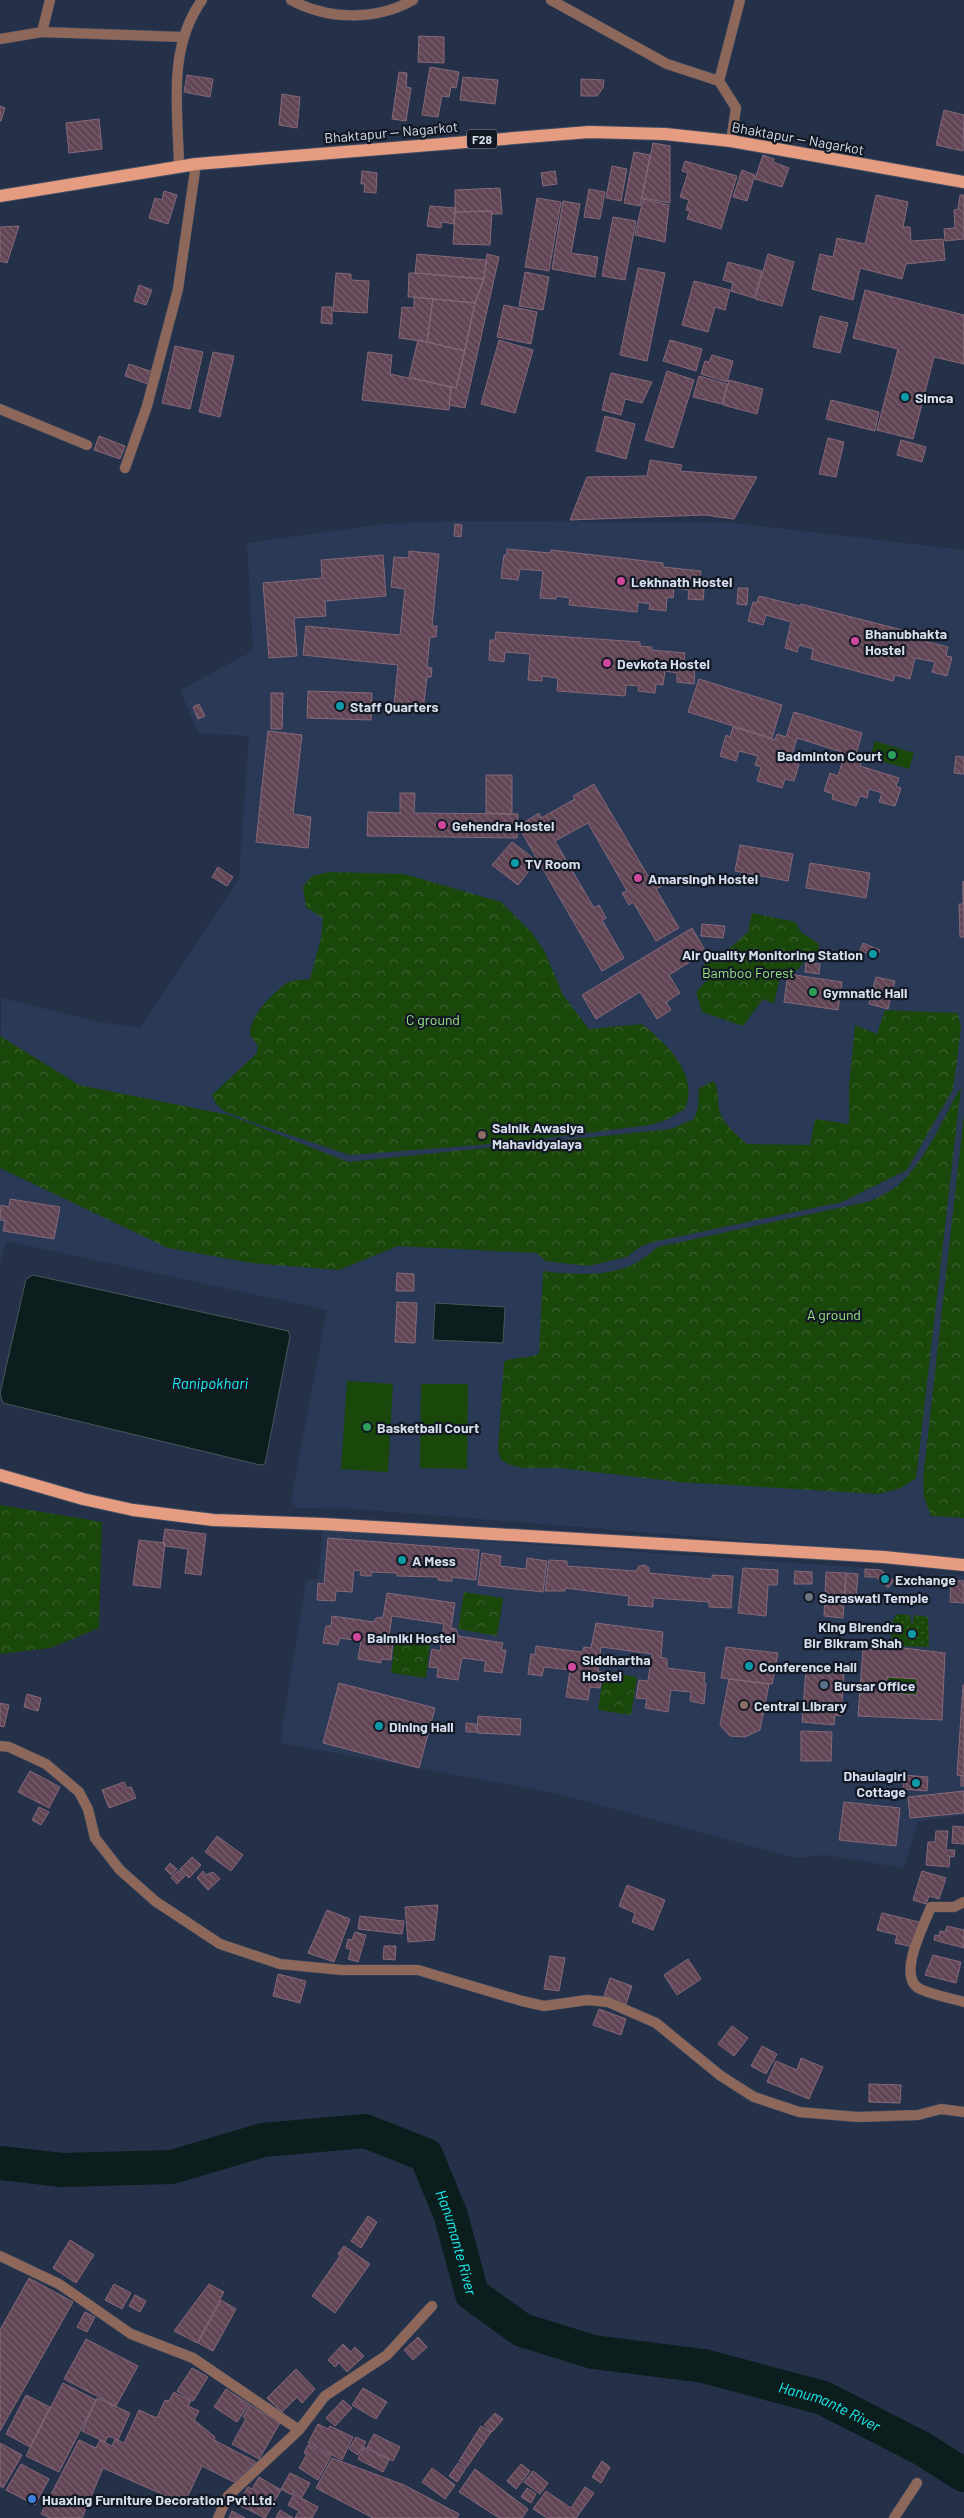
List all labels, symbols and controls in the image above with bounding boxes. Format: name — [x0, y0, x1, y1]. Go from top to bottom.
street label: Bhaktapur — Nagarkot — [324, 118, 458, 146]
street label: Bhaktapur — Nagarkot — [731, 118, 865, 158]
road number: F28 — [467, 130, 497, 148]
place label: Simca — [915, 389, 953, 406]
marker: Simca — [899, 391, 911, 403]
place label: Lekhnath Hostel — [631, 573, 732, 590]
marker: Lekhnath Hostel — [615, 575, 627, 587]
place label: Bhanubhakta Hostel — [865, 625, 947, 658]
marker: Bhanubhakta Hostel — [849, 635, 861, 647]
place label: Devkota Hostel — [617, 655, 710, 672]
marker: Devkota Hostel — [601, 657, 613, 669]
place label: Staff Quarters — [350, 698, 438, 715]
marker: Staff Quarters — [334, 700, 346, 712]
place label: Badminton Court — [777, 747, 882, 764]
marker: Badminton Court — [886, 749, 898, 761]
place label: Gehendra Hostel — [452, 817, 554, 834]
marker: Gehendra Hostel — [436, 819, 448, 831]
place label: TV Room — [525, 855, 581, 872]
marker: TV Room — [509, 857, 521, 869]
place label: Amarsingh Hostel — [648, 870, 758, 887]
marker: Amarsingh Hostel — [632, 872, 644, 884]
place label: Air Quality Monitoring Station — [682, 946, 863, 963]
marker: Air Quality Monitoring Station — [867, 948, 879, 960]
park label: Bamboo Forest — [702, 964, 794, 981]
place label: Gymnatic Hall — [823, 984, 907, 1001]
marker: Gymnatic Hall — [807, 986, 819, 998]
park label: C ground — [406, 1011, 460, 1028]
place label: Sainik Awasiya Mahavidyalaya — [492, 1119, 584, 1152]
marker: Sainik Awasiya Mahavidyalaya — [476, 1129, 488, 1141]
park label: A ground — [807, 1306, 861, 1323]
water label: Ranipokhari — [172, 1374, 248, 1392]
place label: Basketball Court — [377, 1419, 479, 1436]
marker: Basketball Court — [361, 1421, 373, 1433]
place label: A Mess — [412, 1552, 456, 1569]
marker: A Mess — [396, 1554, 408, 1566]
place label: Exchange — [895, 1571, 956, 1588]
marker: Exchange — [879, 1573, 891, 1585]
place label: Saraswati Temple — [819, 1589, 929, 1606]
marker: Saraswati Temple — [803, 1591, 815, 1603]
place label: King Birendra Bir Bikram Shah — [804, 1618, 902, 1651]
marker: King Birendra Bir Bikram Shah — [906, 1628, 918, 1640]
place label: Balmiki Hostel — [367, 1629, 455, 1646]
marker: Balmiki Hostel — [351, 1631, 363, 1643]
place label: Siddhartha Hostel — [582, 1651, 651, 1684]
place label: Conference Hall — [759, 1658, 857, 1675]
marker: Conference Hall — [743, 1660, 755, 1672]
marker: Siddhartha Hostel — [566, 1661, 578, 1673]
place label: Bursar Office — [834, 1677, 916, 1694]
marker: Bursar Office — [818, 1679, 830, 1691]
place label: Central Library — [754, 1697, 847, 1714]
marker: Central Library — [738, 1699, 750, 1711]
place label: Dining Hall — [389, 1718, 454, 1735]
marker: Dining Hall — [373, 1720, 385, 1732]
place label: Dhaulagiri Cottage — [844, 1767, 906, 1800]
marker: Dhaulagiri Cottage — [910, 1777, 922, 1789]
water label: Hanumante River — [432, 2187, 481, 2298]
water label: Hanumante River — [777, 2377, 884, 2435]
place label: Huaxing Furniture Decoration Pvt.Ltd. — [42, 2491, 276, 2508]
marker: Huaxing Furniture Decoration Pvt.Ltd. — [26, 2493, 38, 2505]

